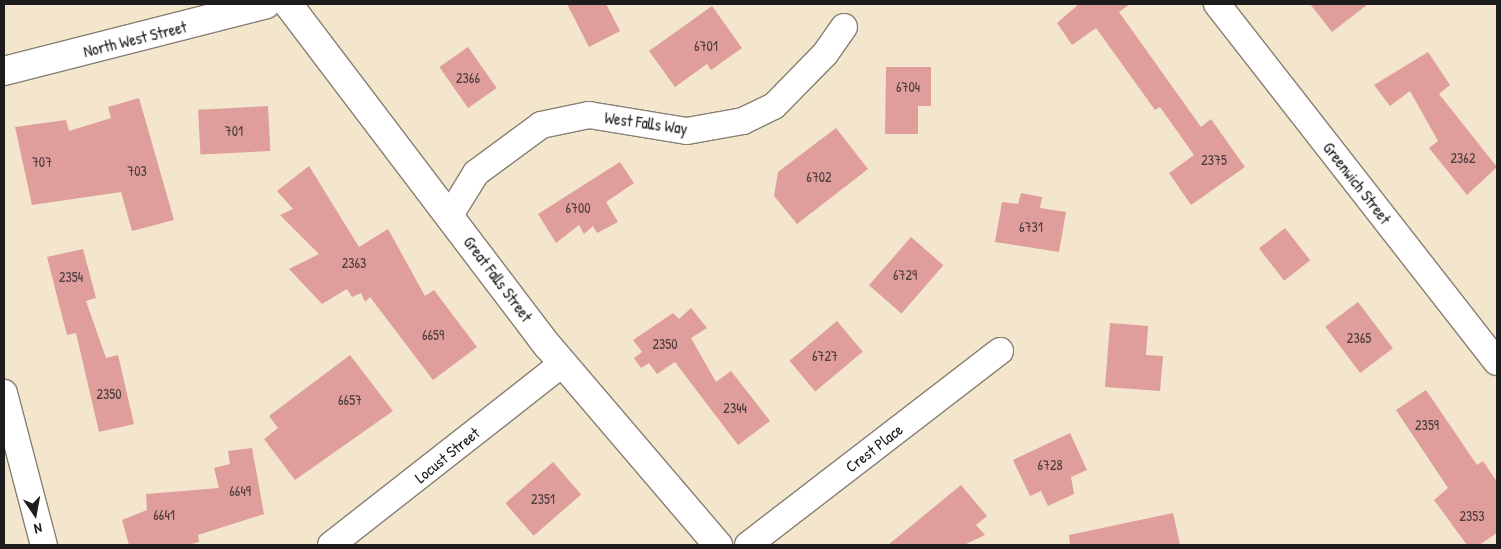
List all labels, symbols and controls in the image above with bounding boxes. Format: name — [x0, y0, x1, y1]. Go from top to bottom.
street label: North West Street — [81, 17, 189, 61]
house number: 6701 — [694, 38, 718, 54]
house number: 2366 — [456, 70, 480, 86]
house number: 6704 — [896, 79, 920, 95]
street label: West Falls Way — [603, 108, 689, 138]
house number: 701 — [225, 123, 243, 139]
street label: Greenwich Street — [1319, 138, 1395, 228]
house number: 2362 — [1451, 150, 1475, 166]
house number: 2375 — [1201, 152, 1227, 168]
house number: 707 — [32, 154, 52, 170]
house number: 703 — [127, 163, 147, 179]
house number: 6702 — [806, 169, 832, 185]
house number: 6700 — [565, 200, 591, 216]
house number: 6731 — [1019, 219, 1043, 235]
street label: Great Falls Street — [460, 233, 536, 325]
house number: 2363 — [342, 255, 366, 271]
house number: 6729 — [893, 267, 917, 283]
house number: 2354 — [59, 269, 83, 285]
house number: 6659 — [422, 327, 444, 343]
house number: 2365 — [1347, 330, 1371, 346]
house number: 2350 — [652, 336, 678, 352]
house number: 6727 — [812, 348, 838, 364]
house number: 2350 — [96, 386, 122, 402]
house number: 6657 — [338, 392, 362, 408]
house number: 2344 — [723, 400, 747, 416]
house number: 2359 — [1415, 417, 1439, 433]
street label: Crest Place — [842, 420, 906, 476]
street label: Locust Street — [411, 423, 483, 487]
house number: 6728 — [1037, 457, 1063, 473]
house number: 6649 — [229, 483, 251, 499]
north arrow — [10, 489, 60, 539]
house number: 2351 — [531, 491, 555, 507]
house number: 6641 — [153, 507, 175, 523]
house number: 2353 — [1459, 508, 1485, 524]
text: N — [33, 519, 44, 539]

